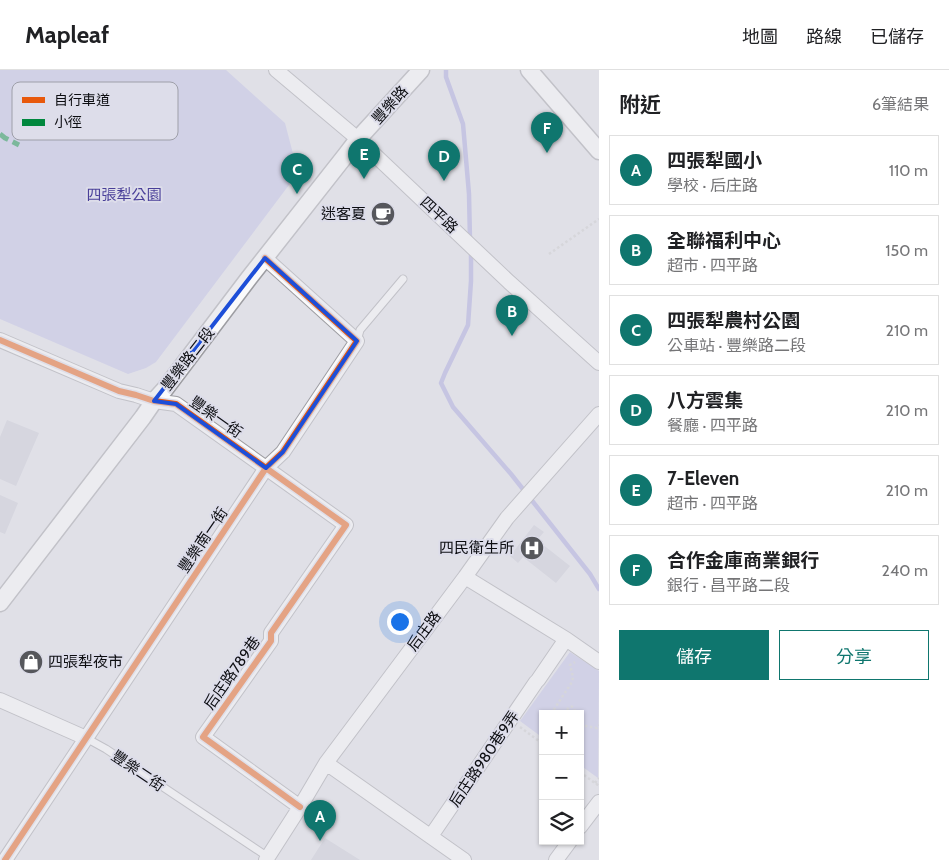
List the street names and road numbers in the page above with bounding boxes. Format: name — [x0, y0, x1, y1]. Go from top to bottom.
street label: 豐樂路 — [368, 82, 412, 128]
street label: 四平路 — [416, 193, 462, 237]
street label: 豐樂路二段 — [158, 324, 218, 394]
street label: 豐樂一街 — [186, 392, 246, 442]
street label: 豐樂南一街 — [175, 504, 231, 576]
street label: 后庄路 — [403, 608, 445, 654]
street label: 后庄路789巷 — [200, 633, 264, 713]
street label: 后庄路980巷9弄 — [445, 708, 523, 810]
street label: 豐樂二街 — [108, 747, 168, 795]

